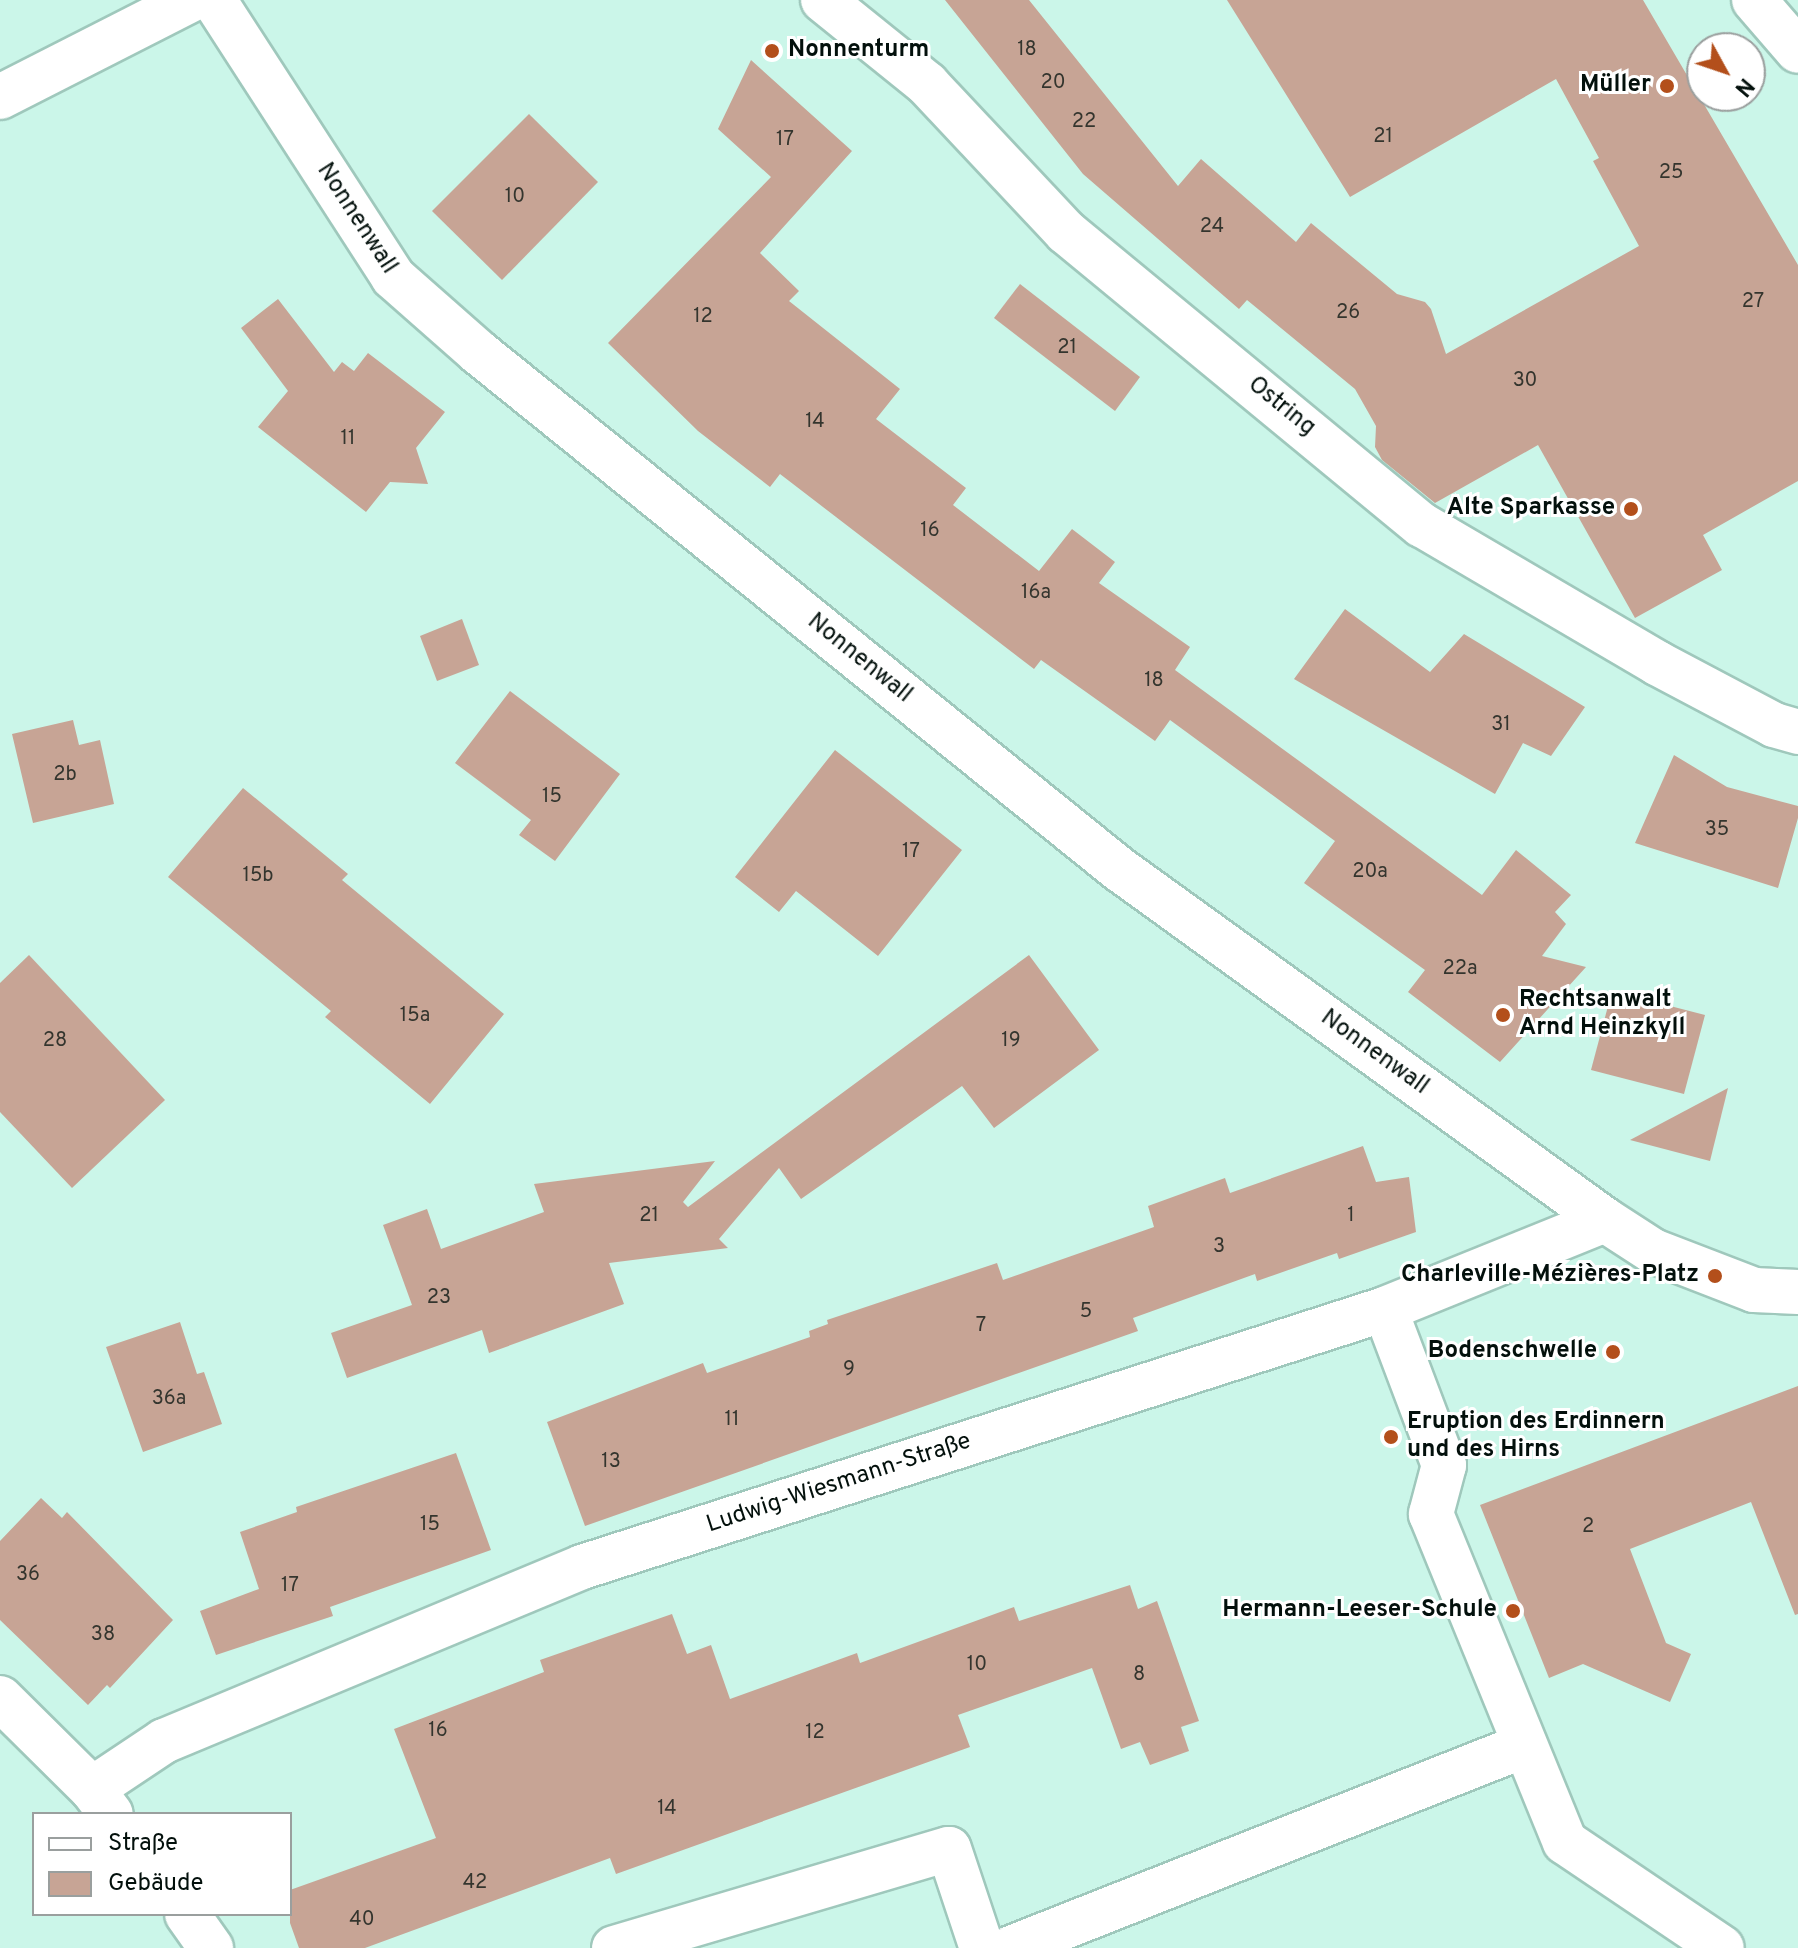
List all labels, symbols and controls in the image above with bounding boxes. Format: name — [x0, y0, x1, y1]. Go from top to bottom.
north arrow — [1686, 32, 1766, 112]
place label: Nonnenturm — [788, 37, 929, 65]
house number: 18 — [1017, 38, 1037, 62]
marker: Nonnenturm — [763, 42, 781, 60]
house number: 20 — [1040, 71, 1066, 95]
place label: Müller — [1580, 72, 1651, 100]
text: N — [1728, 72, 1759, 101]
marker: Müller — [1658, 77, 1676, 95]
house number: 22 — [1072, 110, 1096, 134]
house number: 21 — [1373, 125, 1393, 149]
house number: 17 — [776, 128, 794, 152]
street label: Nonnenwall — [309, 158, 403, 280]
house number: 25 — [1659, 161, 1683, 185]
house number: 10 — [505, 185, 525, 209]
house number: 24 — [1200, 215, 1224, 239]
house number: 27 — [1742, 290, 1764, 314]
house number: 26 — [1336, 301, 1360, 325]
house number: 12 — [693, 305, 713, 329]
house number: 21 — [1057, 336, 1077, 360]
house number: 30 — [1513, 369, 1537, 393]
street label: Ostring — [1241, 371, 1321, 443]
house number: 14 — [805, 410, 825, 434]
house number: 11 — [341, 427, 355, 451]
place label: Alte Sparkasse — [1447, 495, 1615, 523]
marker: Alte Sparkasse — [1622, 500, 1640, 518]
house number: 16 — [920, 519, 940, 543]
house number: 16a — [1021, 581, 1051, 605]
street label: Nonnenwall — [801, 608, 917, 710]
house number: 18 — [1144, 669, 1164, 693]
house number: 31 — [1491, 713, 1511, 737]
house number: 2b — [53, 763, 77, 787]
house number: 15 — [542, 785, 562, 809]
house number: 35 — [1705, 818, 1729, 842]
house number: 17 — [902, 840, 920, 864]
house number: 20a — [1352, 860, 1388, 884]
house number: 15b — [242, 864, 274, 888]
house number: 22a — [1443, 957, 1477, 981]
place label: Rechtsanwalt Arnd Heinzkyll — [1519, 987, 1685, 1043]
house number: 15a — [400, 1004, 430, 1028]
street label: Nonnenwall — [1314, 1004, 1434, 1102]
marker: Rechtsanwalt Arnd Heinzkyll — [1494, 1006, 1512, 1024]
house number: 28 — [43, 1029, 67, 1053]
house number: 19 — [1001, 1029, 1021, 1053]
house number: 21 — [639, 1204, 659, 1228]
house number: 1 — [1347, 1204, 1355, 1228]
house number: 3 — [1213, 1235, 1225, 1259]
place label: Charleville-Mézières-Platz — [1401, 1262, 1699, 1290]
marker: Charleville-Mézières-Platz — [1706, 1267, 1724, 1285]
house number: 23 — [427, 1286, 451, 1310]
house number: 5 — [1080, 1300, 1092, 1324]
house number: 7 — [976, 1314, 986, 1338]
place label: Bodenschwelle — [1428, 1338, 1597, 1366]
marker: Bodenschwelle — [1604, 1343, 1622, 1361]
house number: 9 — [843, 1358, 855, 1382]
house number: 36a — [152, 1387, 186, 1411]
house number: 11 — [725, 1408, 739, 1432]
place label: Eruption des Erdinnern und des Hirns — [1407, 1409, 1665, 1465]
street label: Ludwig-Wiesmann-Straße — [703, 1428, 975, 1540]
marker: Eruption des Erdinnern und des Hirns — [1382, 1428, 1400, 1446]
house number: 13 — [601, 1450, 621, 1474]
house number: 15 — [420, 1513, 440, 1537]
house number: 2 — [1582, 1515, 1594, 1539]
house number: 36 — [16, 1563, 40, 1587]
house number: 17 — [281, 1574, 299, 1598]
place label: Hermann-Leeser-Schule — [1222, 1597, 1497, 1625]
marker: Hermann-Leeser-Schule — [1504, 1602, 1522, 1620]
house number: 38 — [91, 1623, 115, 1647]
house number: 10 — [967, 1653, 987, 1677]
house number: 8 — [1133, 1663, 1145, 1687]
house number: 16 — [428, 1719, 448, 1743]
house number: 12 — [805, 1721, 825, 1745]
house number: 14 — [657, 1797, 677, 1821]
legend — [32, 1812, 292, 1916]
text: Straße — [108, 1829, 178, 1859]
text: Gebäude — [108, 1869, 203, 1899]
house number: 42 — [463, 1871, 487, 1895]
house number: 40 — [349, 1908, 375, 1932]

